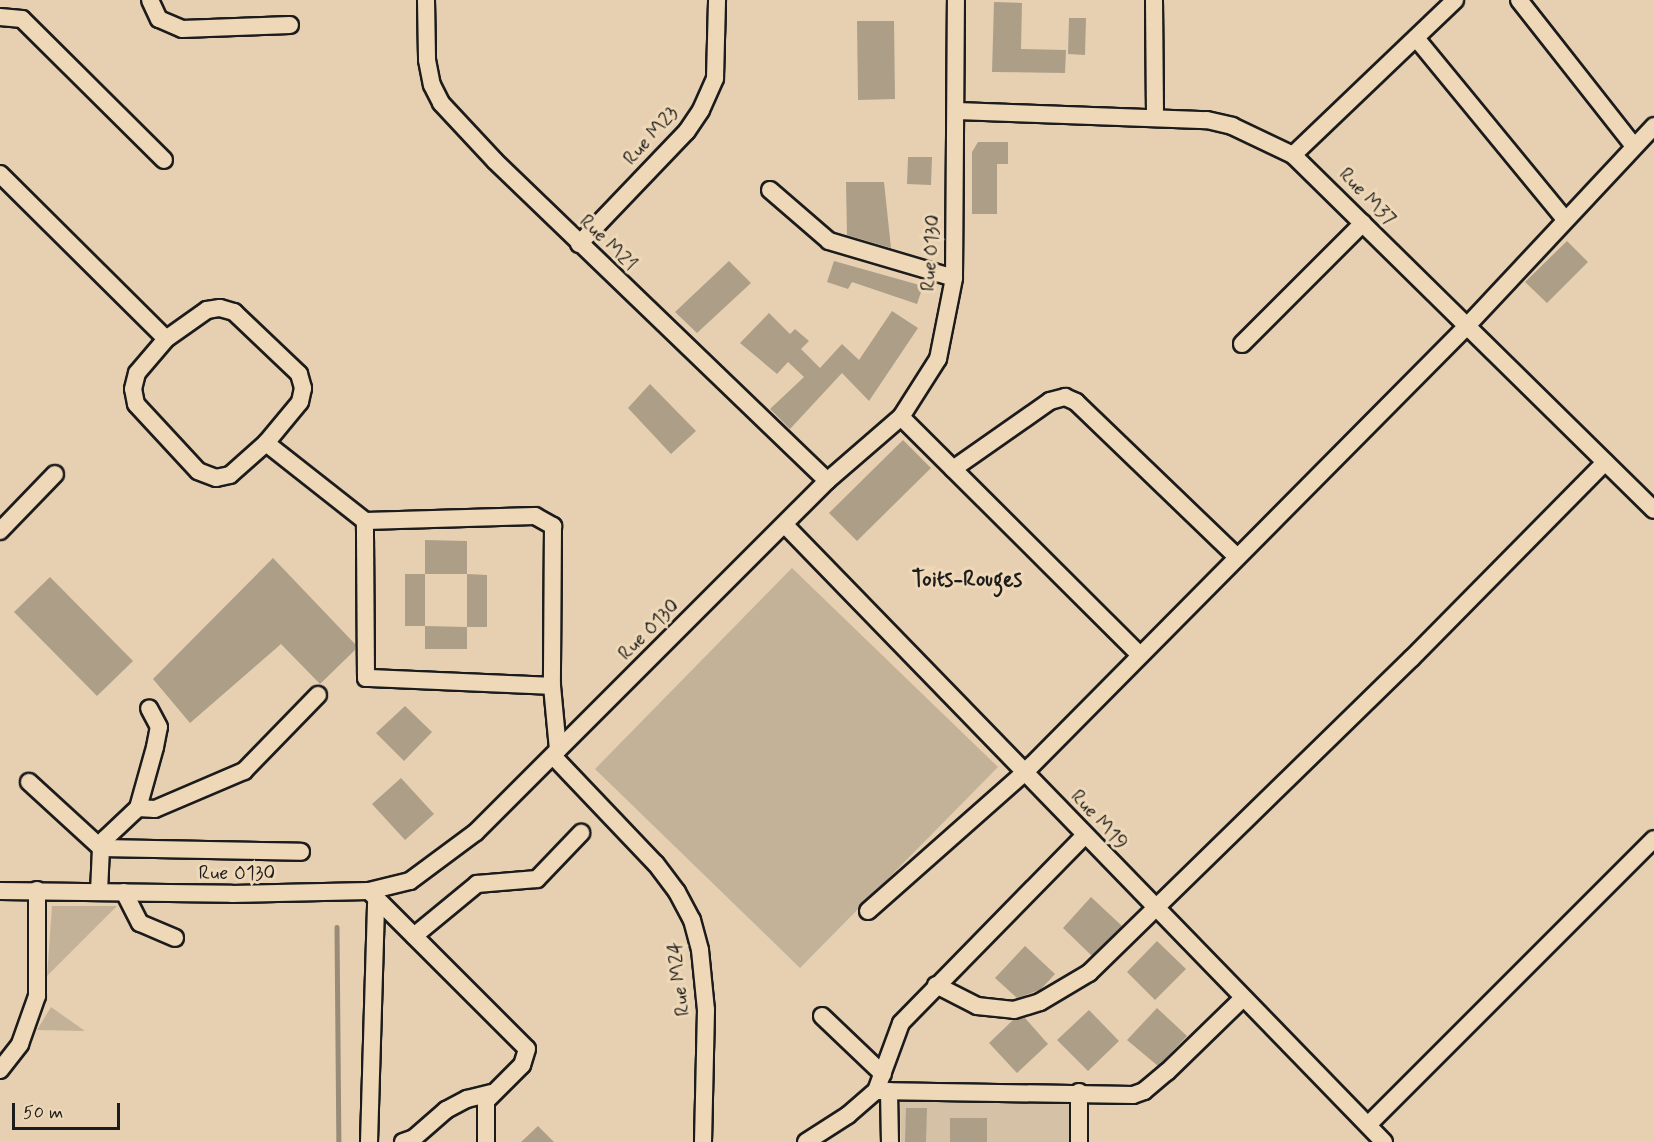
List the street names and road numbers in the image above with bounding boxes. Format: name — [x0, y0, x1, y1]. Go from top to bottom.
street label: Rue M23 — [618, 102, 684, 170]
street label: Rue M37 — [1333, 163, 1401, 231]
street label: Rue M21 — [574, 210, 642, 276]
street label: Rue O130 — [916, 213, 946, 293]
street label: Rue O130 — [613, 594, 685, 666]
street label: Rue M19 — [1065, 785, 1133, 855]
street label: Rue O130 — [198, 861, 276, 885]
street label: Rue M24 — [663, 941, 695, 1017]

